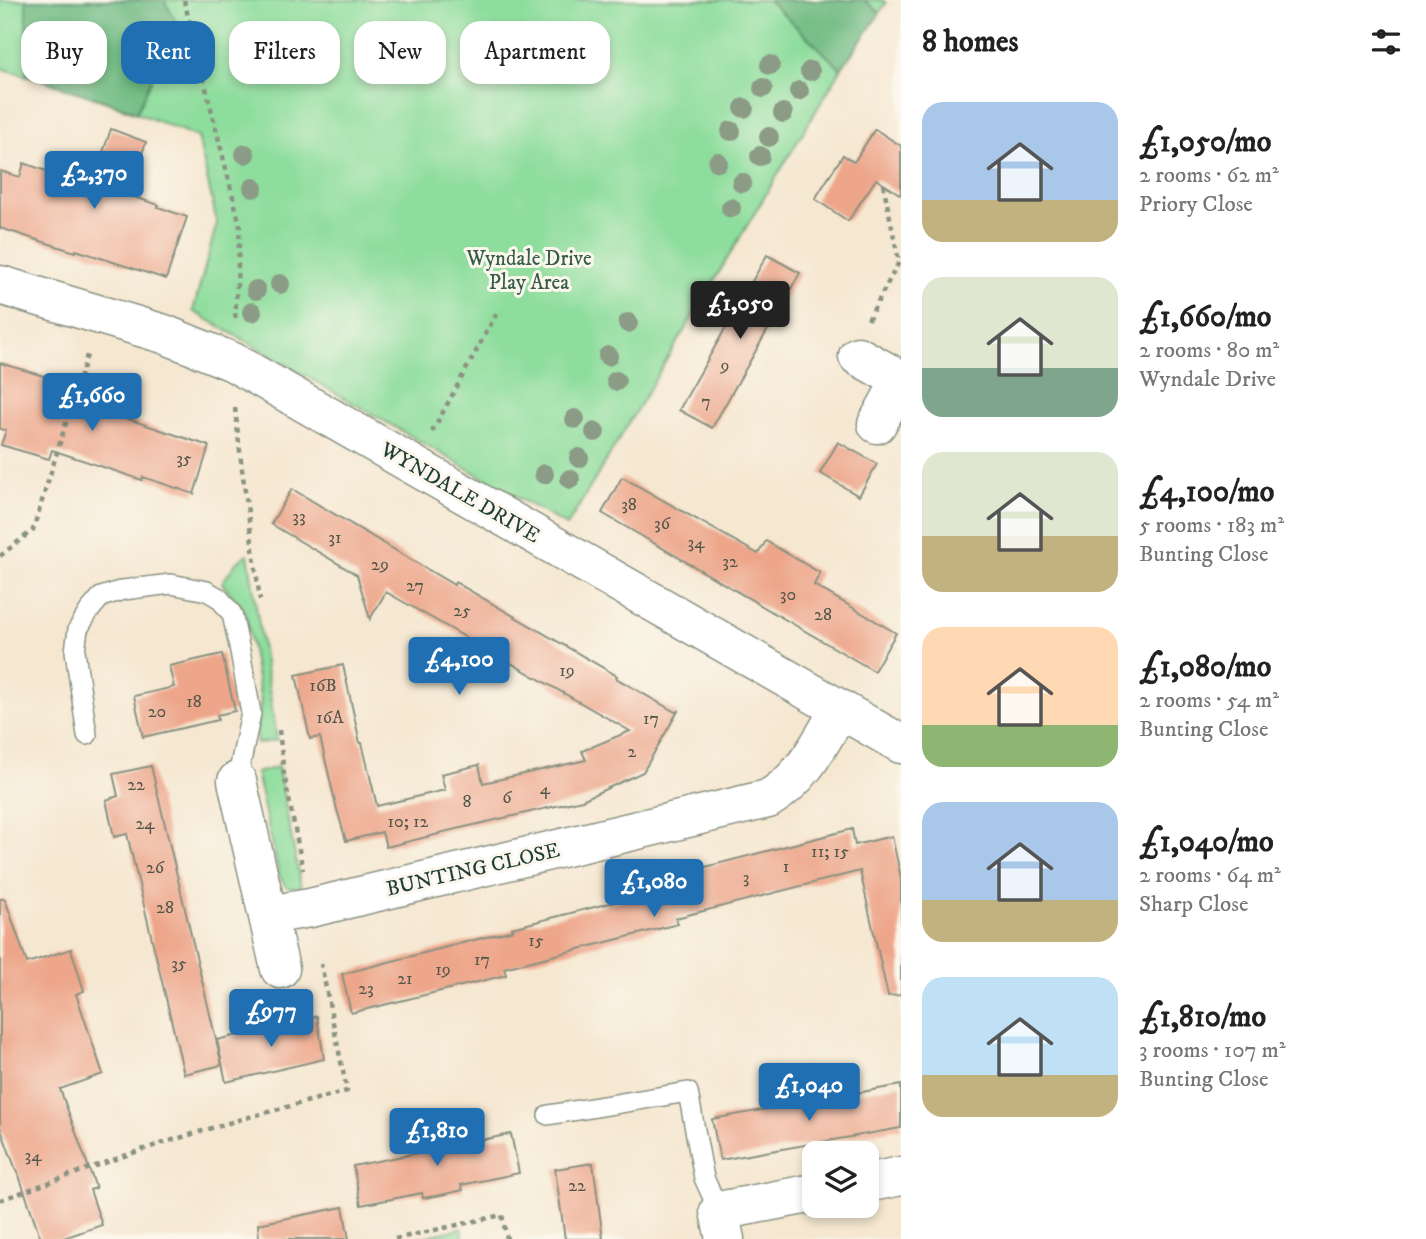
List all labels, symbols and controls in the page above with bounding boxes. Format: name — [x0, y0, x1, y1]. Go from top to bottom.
chip: Buy — [21, 21, 107, 84]
chip: Rent — [121, 21, 215, 84]
chip: Filters — [229, 21, 340, 84]
chip: New — [354, 21, 446, 84]
chip: Apartment — [460, 21, 610, 84]
icon: filters — [1367, 23, 1405, 61]
text: 8 homes — [922, 24, 1019, 61]
text: £1,050/mo — [1139, 124, 1271, 161]
icon: home — [978, 130, 1062, 214]
pin: £2,370 — [37, 152, 151, 211]
text: £2,370 — [61, 159, 127, 188]
text: 2 rooms · 62 m² — [1139, 161, 1279, 190]
text: Priory Close — [1139, 190, 1253, 219]
park label: Wyndale Drive Play Area — [465, 246, 592, 296]
pin: £1,050 — [683, 282, 797, 341]
text: £1,050 — [707, 289, 773, 318]
text: £1,660/mo — [1139, 299, 1271, 336]
icon: home — [978, 305, 1062, 389]
text: 2 rooms · 80 m² — [1139, 336, 1279, 365]
house number: 9 — [720, 355, 729, 377]
text: Wyndale Drive — [1139, 365, 1276, 394]
pin: £1,660 — [35, 374, 149, 433]
text: £1,660 — [59, 381, 125, 410]
house number: 7 — [701, 391, 711, 413]
street label: WYNDALE DRIVE — [375, 436, 544, 549]
house number: 35 — [176, 448, 192, 470]
text: £4,100/mo — [1139, 474, 1274, 511]
icon: home — [978, 480, 1062, 564]
house number: 38 — [621, 494, 637, 516]
house number: 33 — [292, 506, 306, 528]
text: 5 rooms · 183 m² — [1139, 511, 1284, 540]
house number: 36 — [654, 513, 671, 535]
house number: 31 — [328, 527, 342, 549]
house number: 34 — [687, 532, 705, 554]
text: Bunting Close — [1139, 540, 1269, 569]
house number: 32 — [722, 551, 738, 573]
house number: 29 — [371, 554, 389, 576]
house number: 27 — [406, 575, 424, 597]
house number: 30 — [780, 584, 796, 606]
house number: 25 — [453, 600, 471, 622]
house number: 28 — [814, 604, 832, 626]
pin: £4,100 — [402, 638, 516, 697]
text: £4,100 — [424, 645, 494, 674]
text: £1,080/mo — [1139, 649, 1271, 686]
icon: home — [978, 655, 1062, 739]
house number: 19 — [559, 660, 575, 682]
house number: 16B — [309, 675, 337, 697]
text: 2 rooms · 54 m² — [1139, 686, 1279, 715]
house number: 18 — [186, 691, 202, 713]
house number: 20 — [148, 701, 166, 723]
house number: 16A — [316, 707, 344, 729]
house number: 17 — [643, 708, 659, 730]
text: Bunting Close — [1139, 715, 1269, 744]
house number: 2 — [628, 741, 637, 763]
house number: 22 — [127, 774, 145, 796]
house number: 4 — [540, 778, 551, 800]
house number: 6 — [502, 787, 512, 809]
house number: 8 — [462, 791, 472, 813]
house number: 10; 12 — [388, 811, 429, 833]
house number: 24 — [135, 813, 155, 835]
text: £1,040/mo — [1139, 824, 1274, 861]
icon: home — [978, 830, 1062, 914]
street label: BUNTING CLOSE — [384, 837, 562, 903]
house number: 11; 15 — [811, 841, 849, 863]
house number: 1 — [783, 856, 789, 878]
house number: 26 — [146, 857, 165, 879]
pin: £1,080 — [597, 860, 711, 919]
text: 2 rooms · 64 m² — [1139, 861, 1281, 890]
text: £1,080 — [621, 867, 687, 896]
house number: 3 — [743, 867, 749, 889]
text: Sharp Close — [1139, 890, 1248, 919]
house number: 28 — [156, 897, 174, 919]
house number: 15 — [528, 930, 544, 952]
house number: 17 — [474, 949, 490, 971]
house number: 35 — [171, 953, 187, 975]
house number: 19 — [435, 959, 451, 981]
house number: 21 — [397, 968, 413, 990]
house number: 23 — [358, 978, 374, 1000]
pin: £977 — [230, 990, 312, 1049]
text: £977 — [245, 997, 297, 1026]
text: £1,810/mo — [1139, 999, 1266, 1036]
icon: home — [978, 1005, 1062, 1089]
text: 3 rooms · 107 m² — [1139, 1036, 1286, 1065]
pin: £1,040 — [752, 1064, 866, 1123]
text: Bunting Close — [1139, 1065, 1269, 1094]
text: £1,040 — [775, 1071, 843, 1100]
pin: £1,810 — [380, 1108, 494, 1168]
text: £1,810 — [406, 1116, 468, 1145]
map controls — [802, 1141, 879, 1218]
button: layers — [802, 1141, 879, 1218]
house number: 34 — [24, 1145, 42, 1167]
house number: 22 — [568, 1175, 586, 1197]

